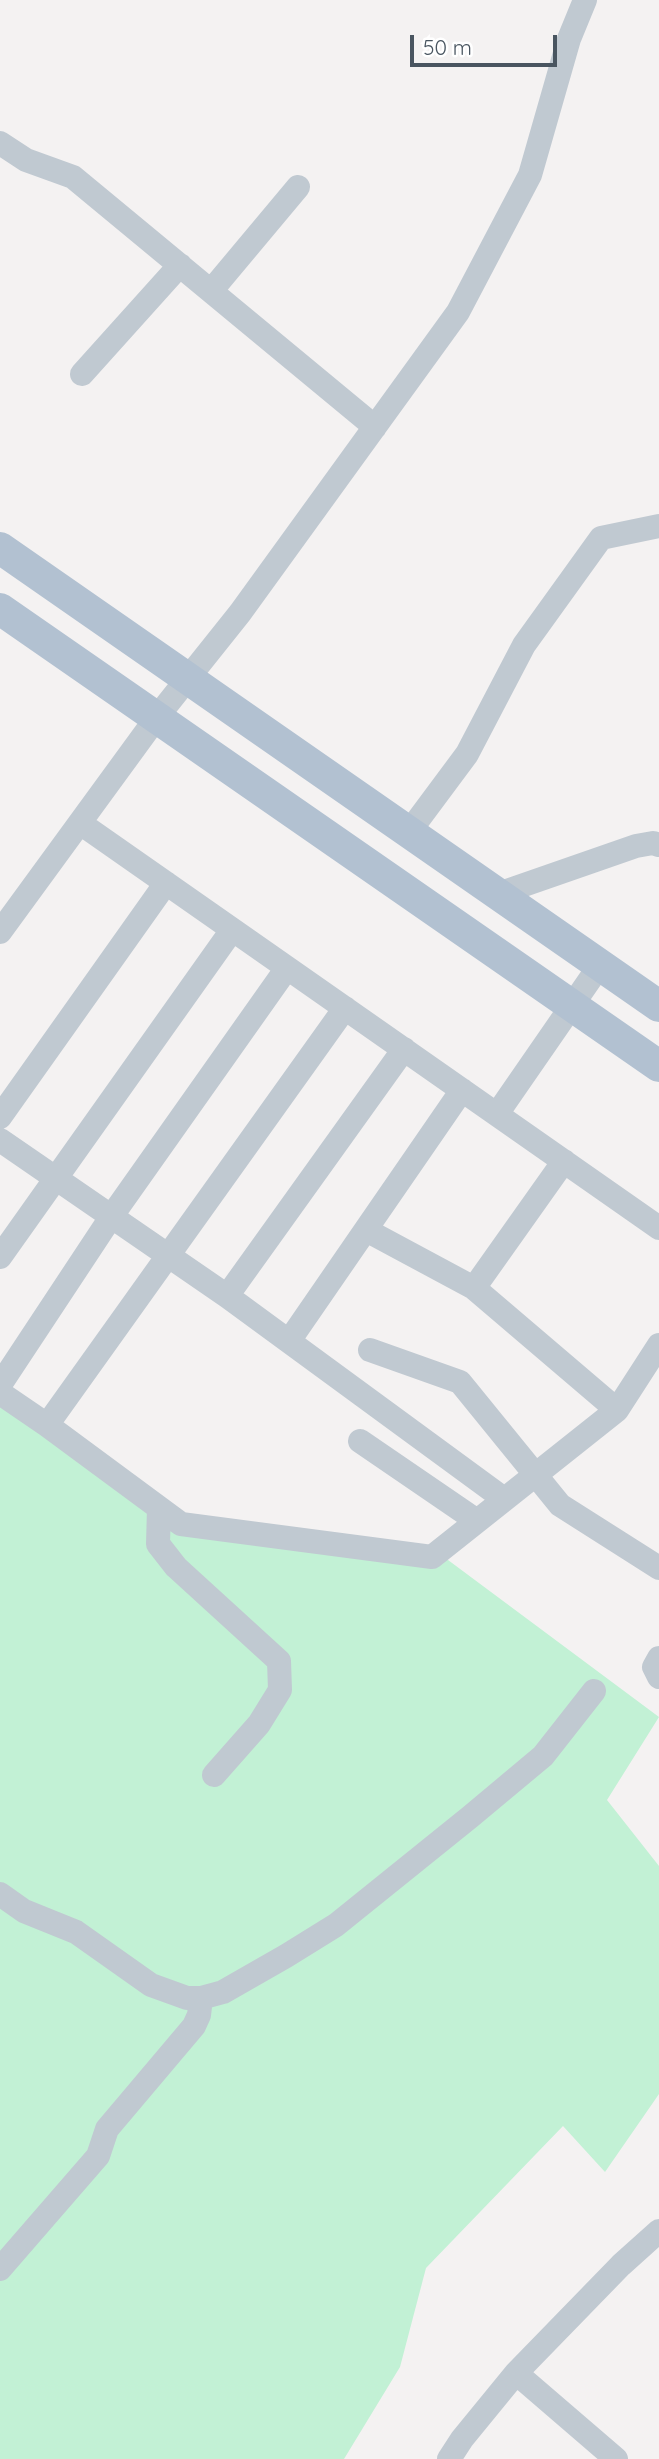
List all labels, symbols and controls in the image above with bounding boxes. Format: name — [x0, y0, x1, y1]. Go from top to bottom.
scale bar — [414, 21, 561, 65]
text: 50 m — [423, 34, 472, 60]

